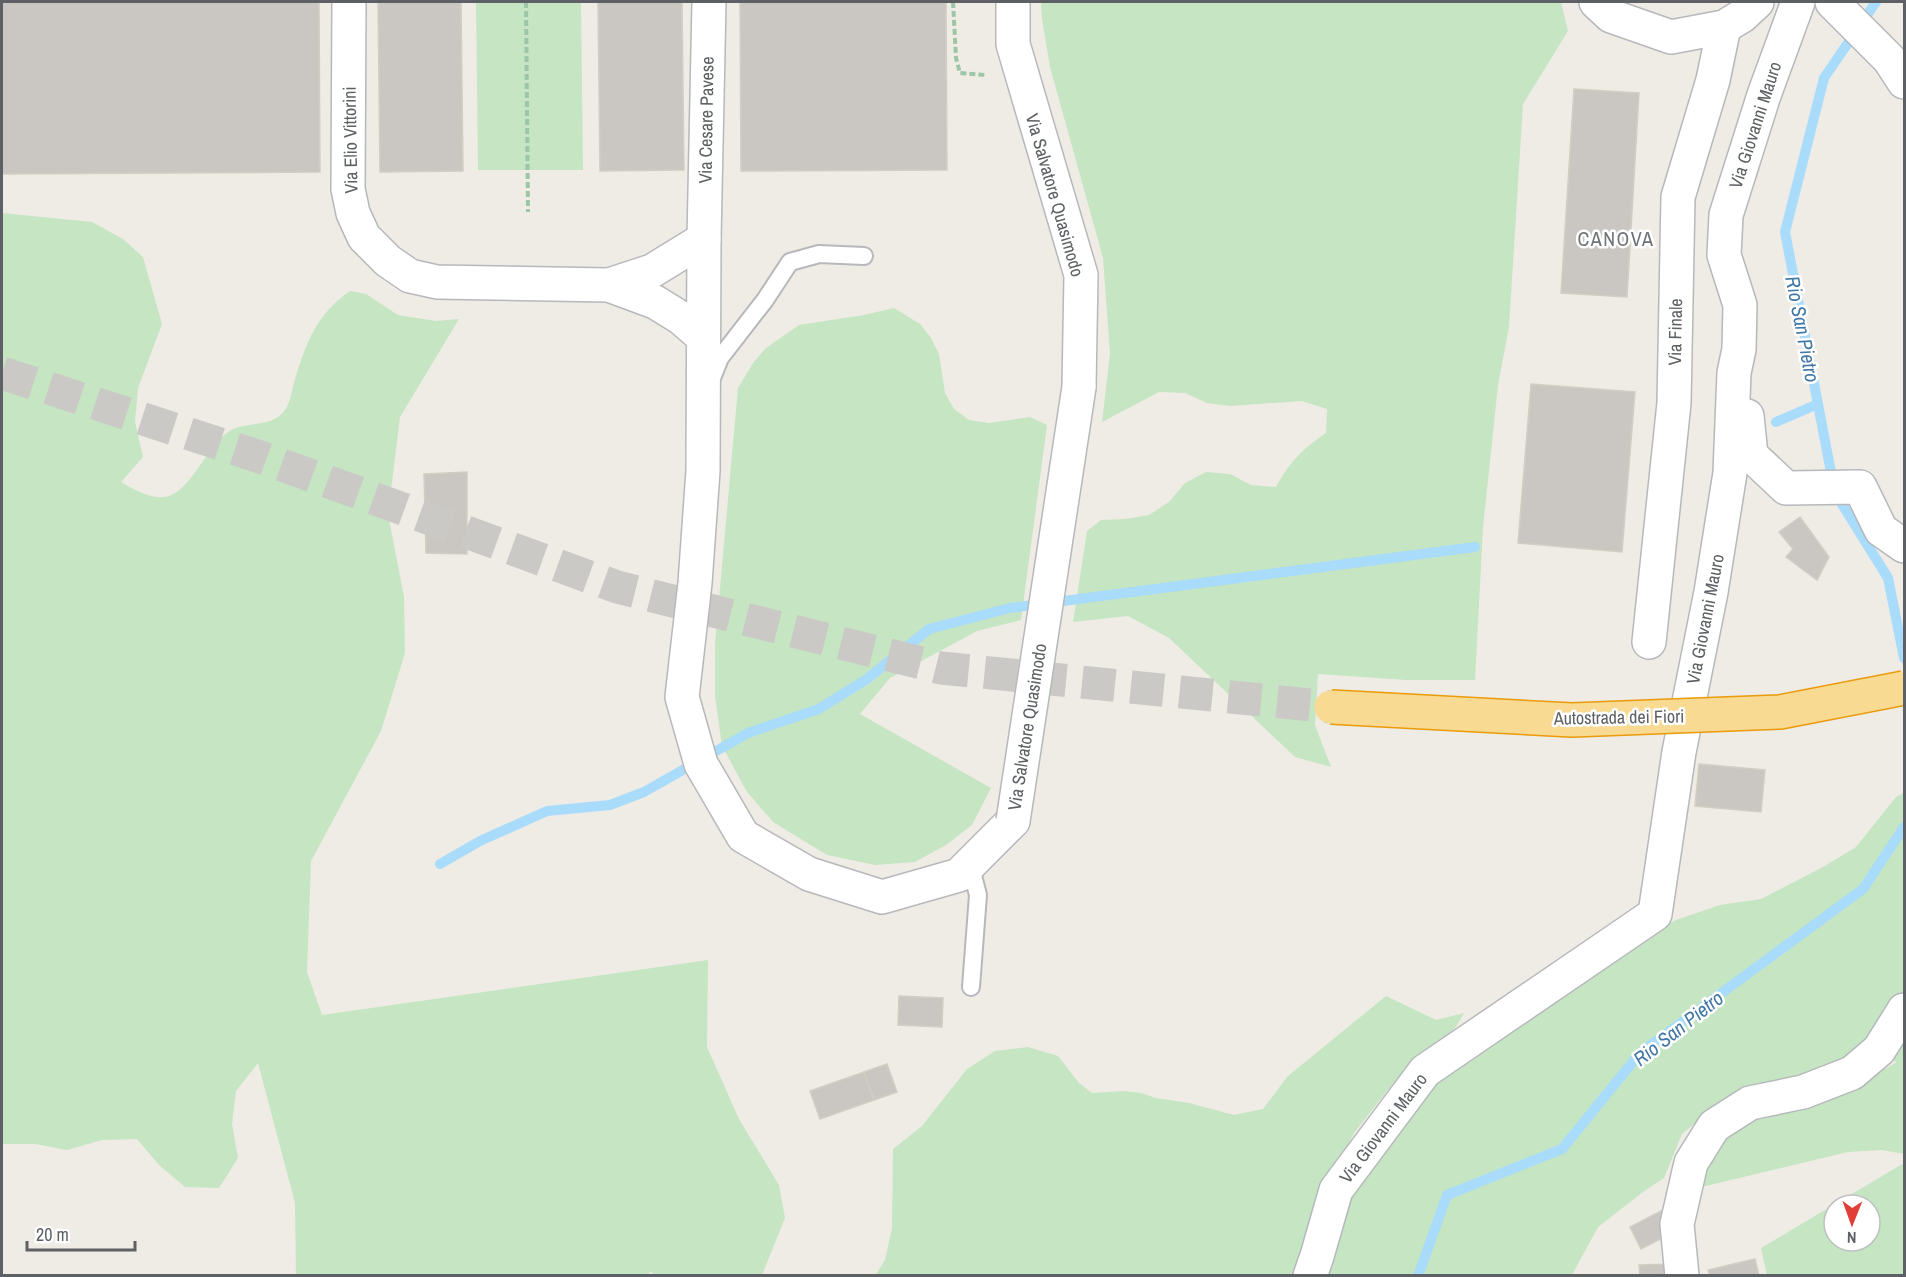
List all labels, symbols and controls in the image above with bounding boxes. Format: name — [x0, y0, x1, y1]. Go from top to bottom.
street label: Via Cesare Pavese — [692, 56, 720, 184]
street label: Via Giovanni Mauro — [1723, 58, 1787, 192]
street label: Via Elio Vittorini — [337, 86, 363, 194]
street label: Via Salvatore Quasimodo — [1020, 110, 1090, 280]
district label: CANOVA — [1577, 225, 1655, 252]
water label: Rio San Pietro — [1779, 274, 1827, 384]
street label: Via Finale — [1662, 298, 1688, 366]
street label: Via Giovanni Mauro — [1680, 552, 1730, 686]
street label: Via Salvatore Quasimodo — [1001, 642, 1053, 812]
street label: Autostrada dei Fiori — [1553, 703, 1684, 731]
water label: Rio San Pietro — [1627, 984, 1729, 1072]
street label: Via Giovanni Mauro — [1333, 1068, 1433, 1188]
north arrow — [1822, 1193, 1882, 1253]
scale bar — [27, 1214, 135, 1252]
text: 20 m — [36, 1222, 69, 1247]
text: N — [1847, 1227, 1857, 1249]

